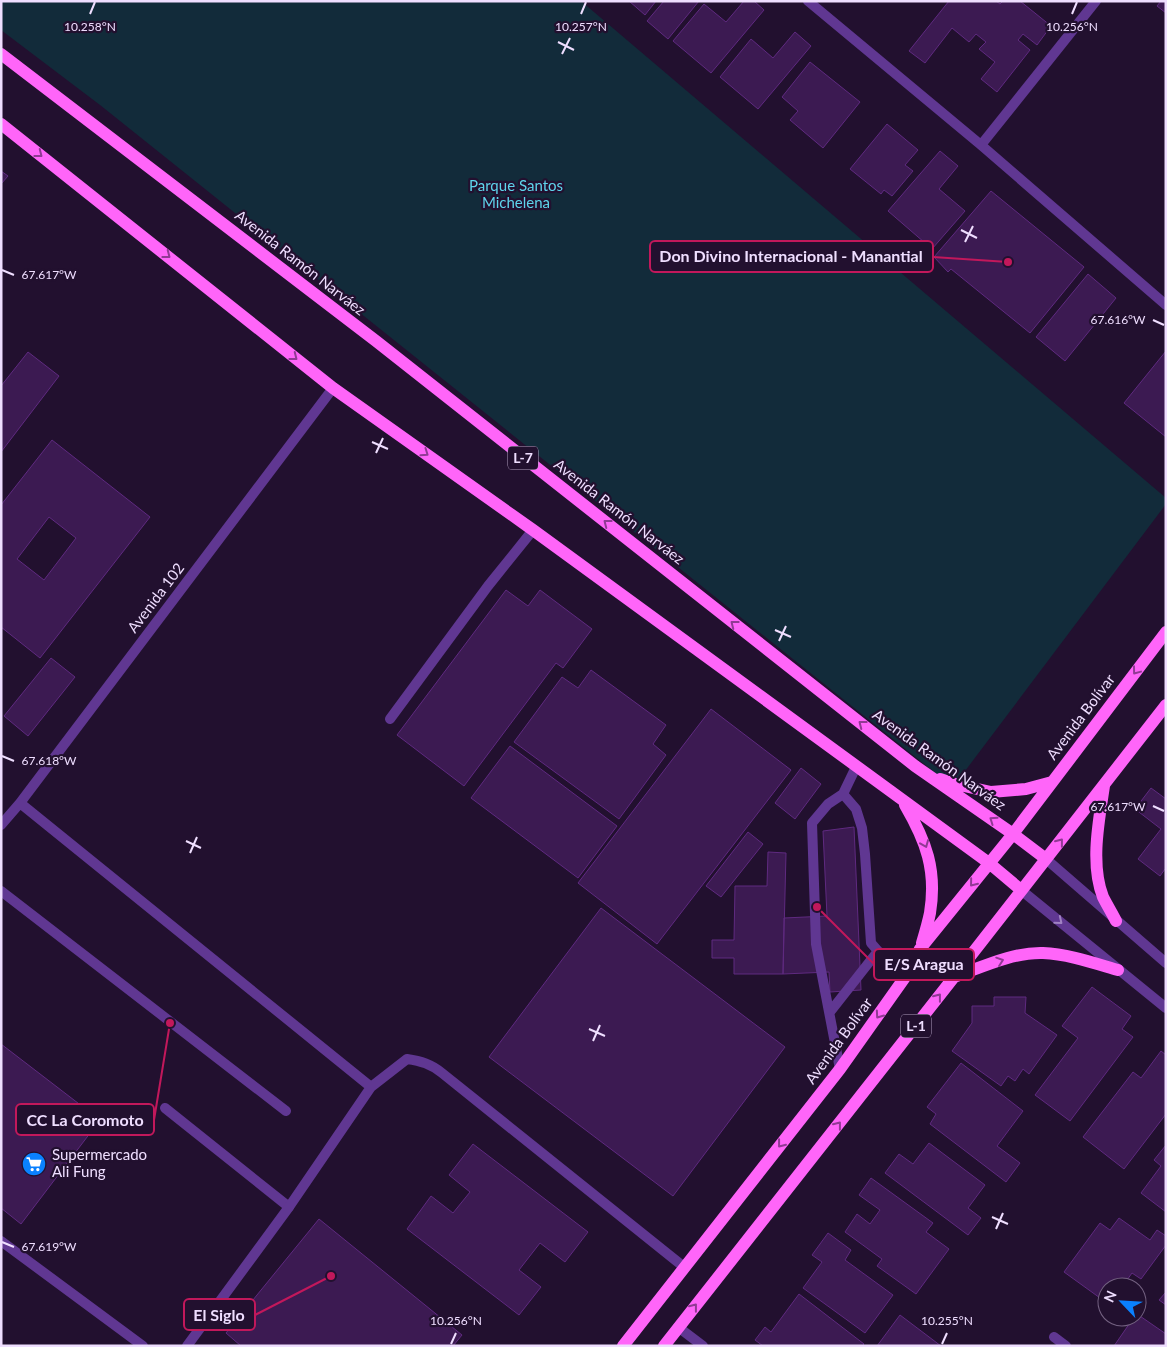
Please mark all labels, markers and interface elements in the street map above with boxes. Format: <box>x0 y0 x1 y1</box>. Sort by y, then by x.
text: 10.258°N <box>64 19 116 34</box>
text: 10.257°N <box>555 19 607 34</box>
text: 10.256°N <box>1046 19 1098 34</box>
one-way arrow <box>34 149 43 158</box>
park label: Parque Santos Michelena <box>469 176 563 211</box>
street label: Avenida Ramón Narváez <box>232 206 369 319</box>
callout: Don Divino Internacional - Manantial <box>650 241 933 272</box>
text: Don Divino Internacional - Manantial <box>659 246 923 265</box>
one-way arrow <box>161 250 170 259</box>
text: 67.617°W <box>21 267 77 282</box>
text: 67.616°W <box>1090 312 1146 327</box>
one-way arrow <box>288 351 297 359</box>
road number: L-7 <box>508 446 538 469</box>
one-way arrow <box>419 447 429 456</box>
street label: Avenida Ramón Narváez <box>551 455 688 568</box>
one-way arrow <box>604 521 613 529</box>
street label: Avenida 102 <box>123 559 187 636</box>
one-way arrow <box>731 620 740 629</box>
one-way arrow <box>1134 665 1142 674</box>
street label: Avenida Bolívar <box>1042 670 1119 763</box>
street label: Avenida Ramón Narváez <box>869 705 1010 814</box>
one-way arrow <box>858 721 868 730</box>
text: 67.618°W <box>21 753 77 768</box>
text: 67.617°W <box>1090 799 1146 814</box>
one-way arrow <box>989 817 999 826</box>
one-way arrow <box>1054 838 1063 848</box>
one-way arrow <box>919 839 929 848</box>
one-way arrow <box>970 877 979 887</box>
one-way arrow <box>1053 915 1062 924</box>
callout: E/S Aragua <box>874 949 974 980</box>
text: E/S Aragua <box>884 954 964 973</box>
one-way arrow <box>996 956 1004 966</box>
street label: Avenida Bolívar <box>801 993 876 1087</box>
one-way arrow <box>933 994 941 1003</box>
one-way arrow <box>876 1009 885 1018</box>
road number: L-1 <box>901 1014 931 1038</box>
callout: CC La Coromoto <box>16 1104 154 1135</box>
text: CC La Coromoto <box>26 1110 144 1129</box>
one-way arrow <box>832 1122 840 1131</box>
one-way arrow <box>778 1138 786 1147</box>
place label: Supermercado Ali Fung <box>52 1145 147 1180</box>
supermarket icon: Supermercado Ali Fung <box>21 1151 47 1177</box>
text: 67.619°W <box>21 1239 77 1254</box>
north arrow <box>1097 1277 1147 1327</box>
text: N <box>1100 1288 1120 1305</box>
callout: El Siglo <box>184 1299 255 1330</box>
one-way arrow <box>688 1304 697 1313</box>
text: El Siglo <box>193 1305 245 1324</box>
text: 10.256°N <box>430 1313 482 1328</box>
text: 10.255°N <box>921 1313 973 1328</box>

